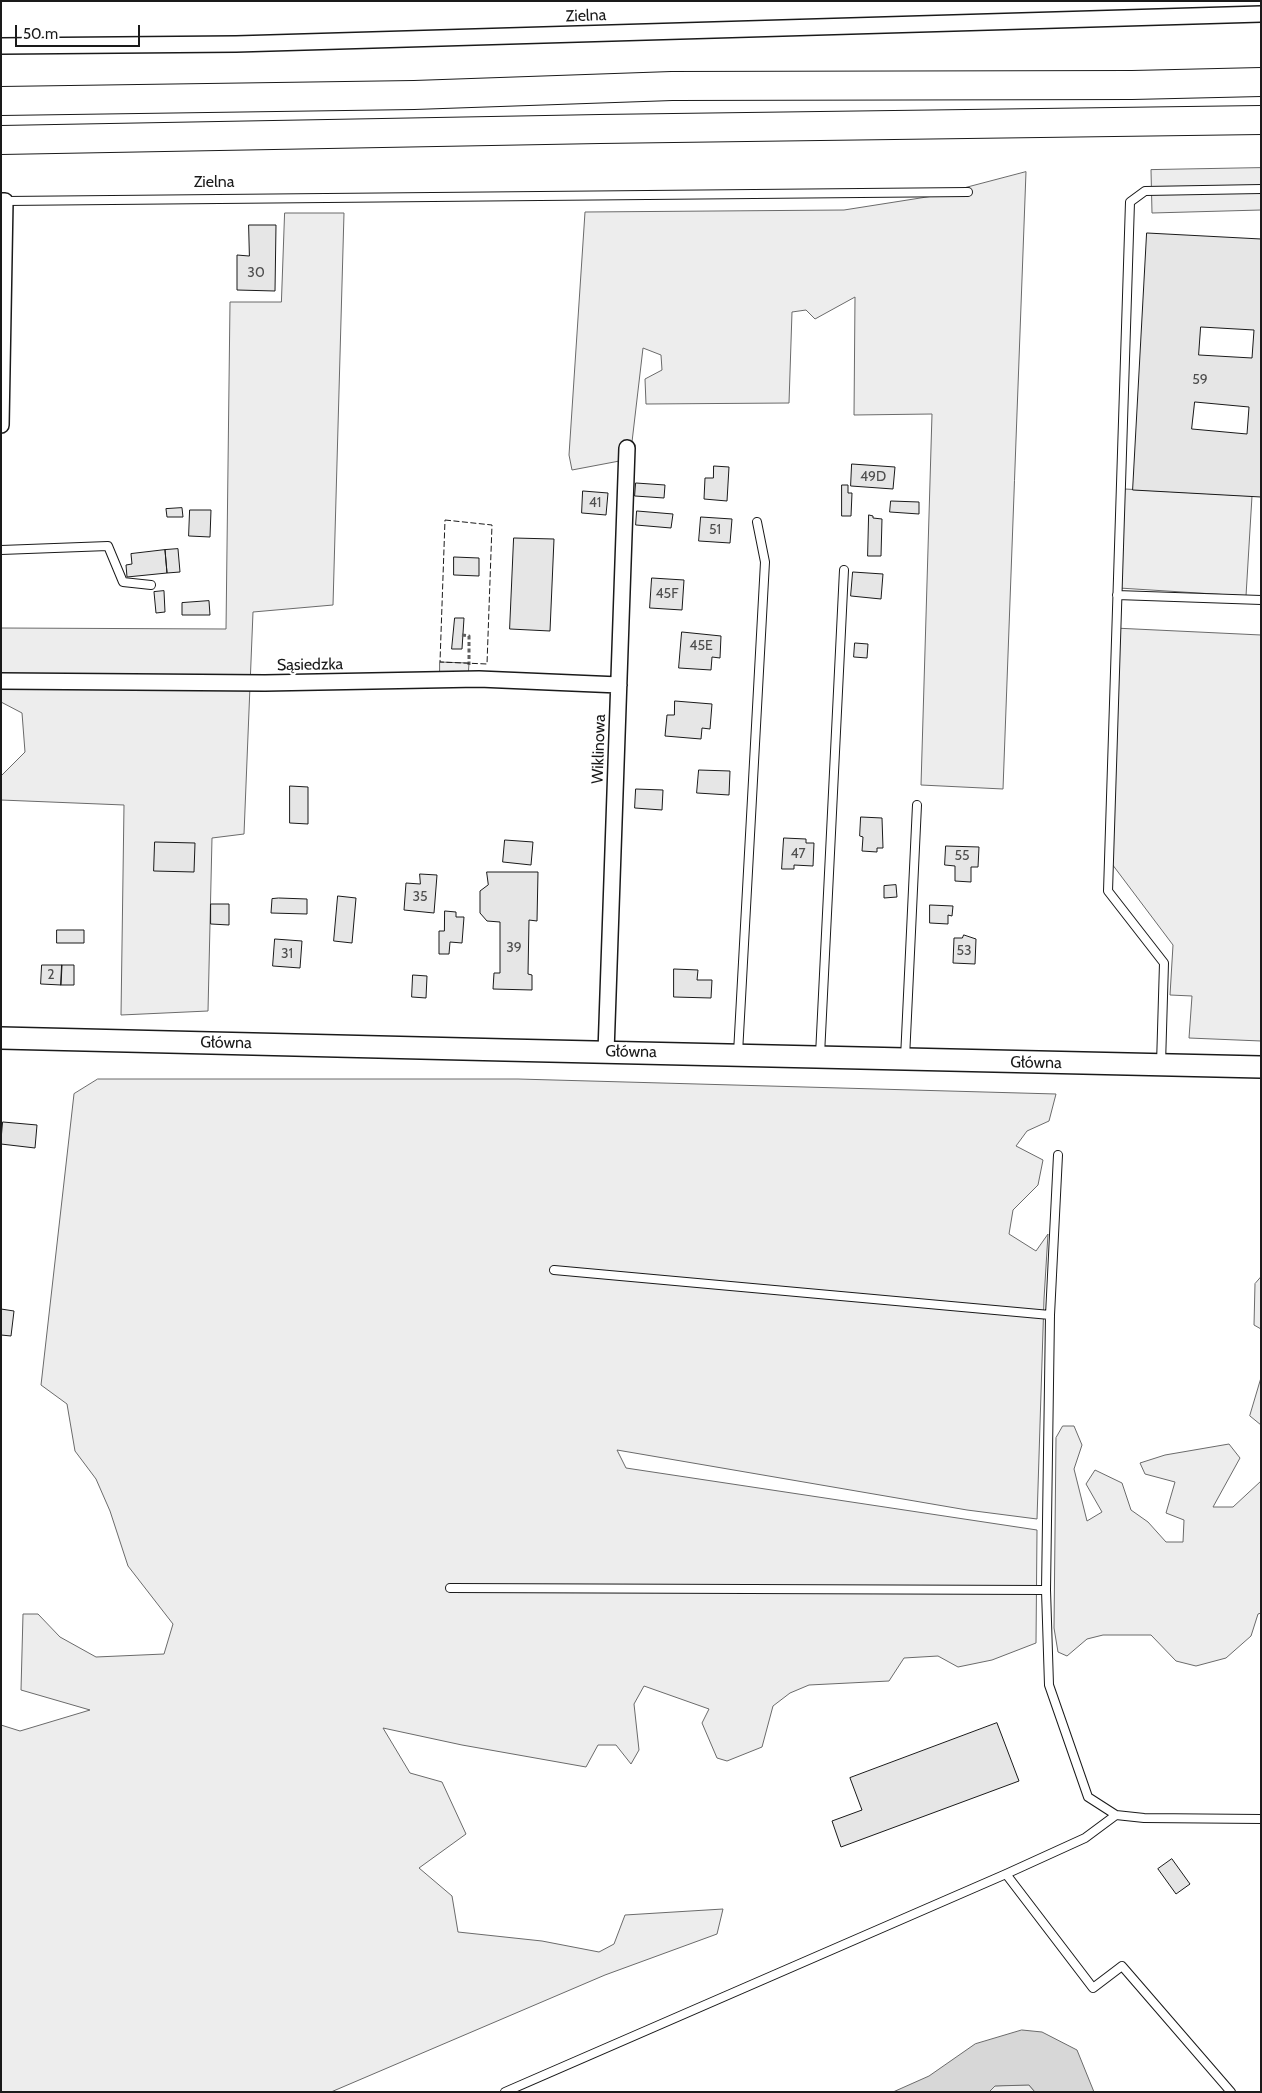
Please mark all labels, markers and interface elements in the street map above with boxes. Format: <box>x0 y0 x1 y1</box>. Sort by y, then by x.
street label: Zielna <box>565 6 607 26</box>
scale bar <box>18 15 142 47</box>
text: 50 m <box>23 25 58 43</box>
street label: Zielna <box>194 172 234 192</box>
house number: 30 <box>247 265 265 281</box>
house number: 59 <box>1192 372 1208 388</box>
house number: 49D <box>860 469 886 485</box>
house number: 41 <box>589 495 601 511</box>
house number: 51 <box>709 522 721 538</box>
house number: 45F <box>656 586 678 602</box>
house number: 45E <box>689 638 713 654</box>
street label: Sąsiedzka <box>277 655 343 675</box>
street label: Wiklinowa <box>588 714 610 784</box>
house number: 47 <box>790 846 806 862</box>
house number: 55 <box>954 848 970 864</box>
house number: 35 <box>412 889 428 905</box>
house number: 39 <box>506 940 522 956</box>
house number: 53 <box>956 943 972 959</box>
house number: 31 <box>281 946 293 962</box>
house number: 2 <box>47 967 55 983</box>
street label: Główna <box>200 1033 252 1053</box>
street label: Główna <box>605 1042 657 1062</box>
street label: Główna <box>1010 1053 1062 1073</box>

